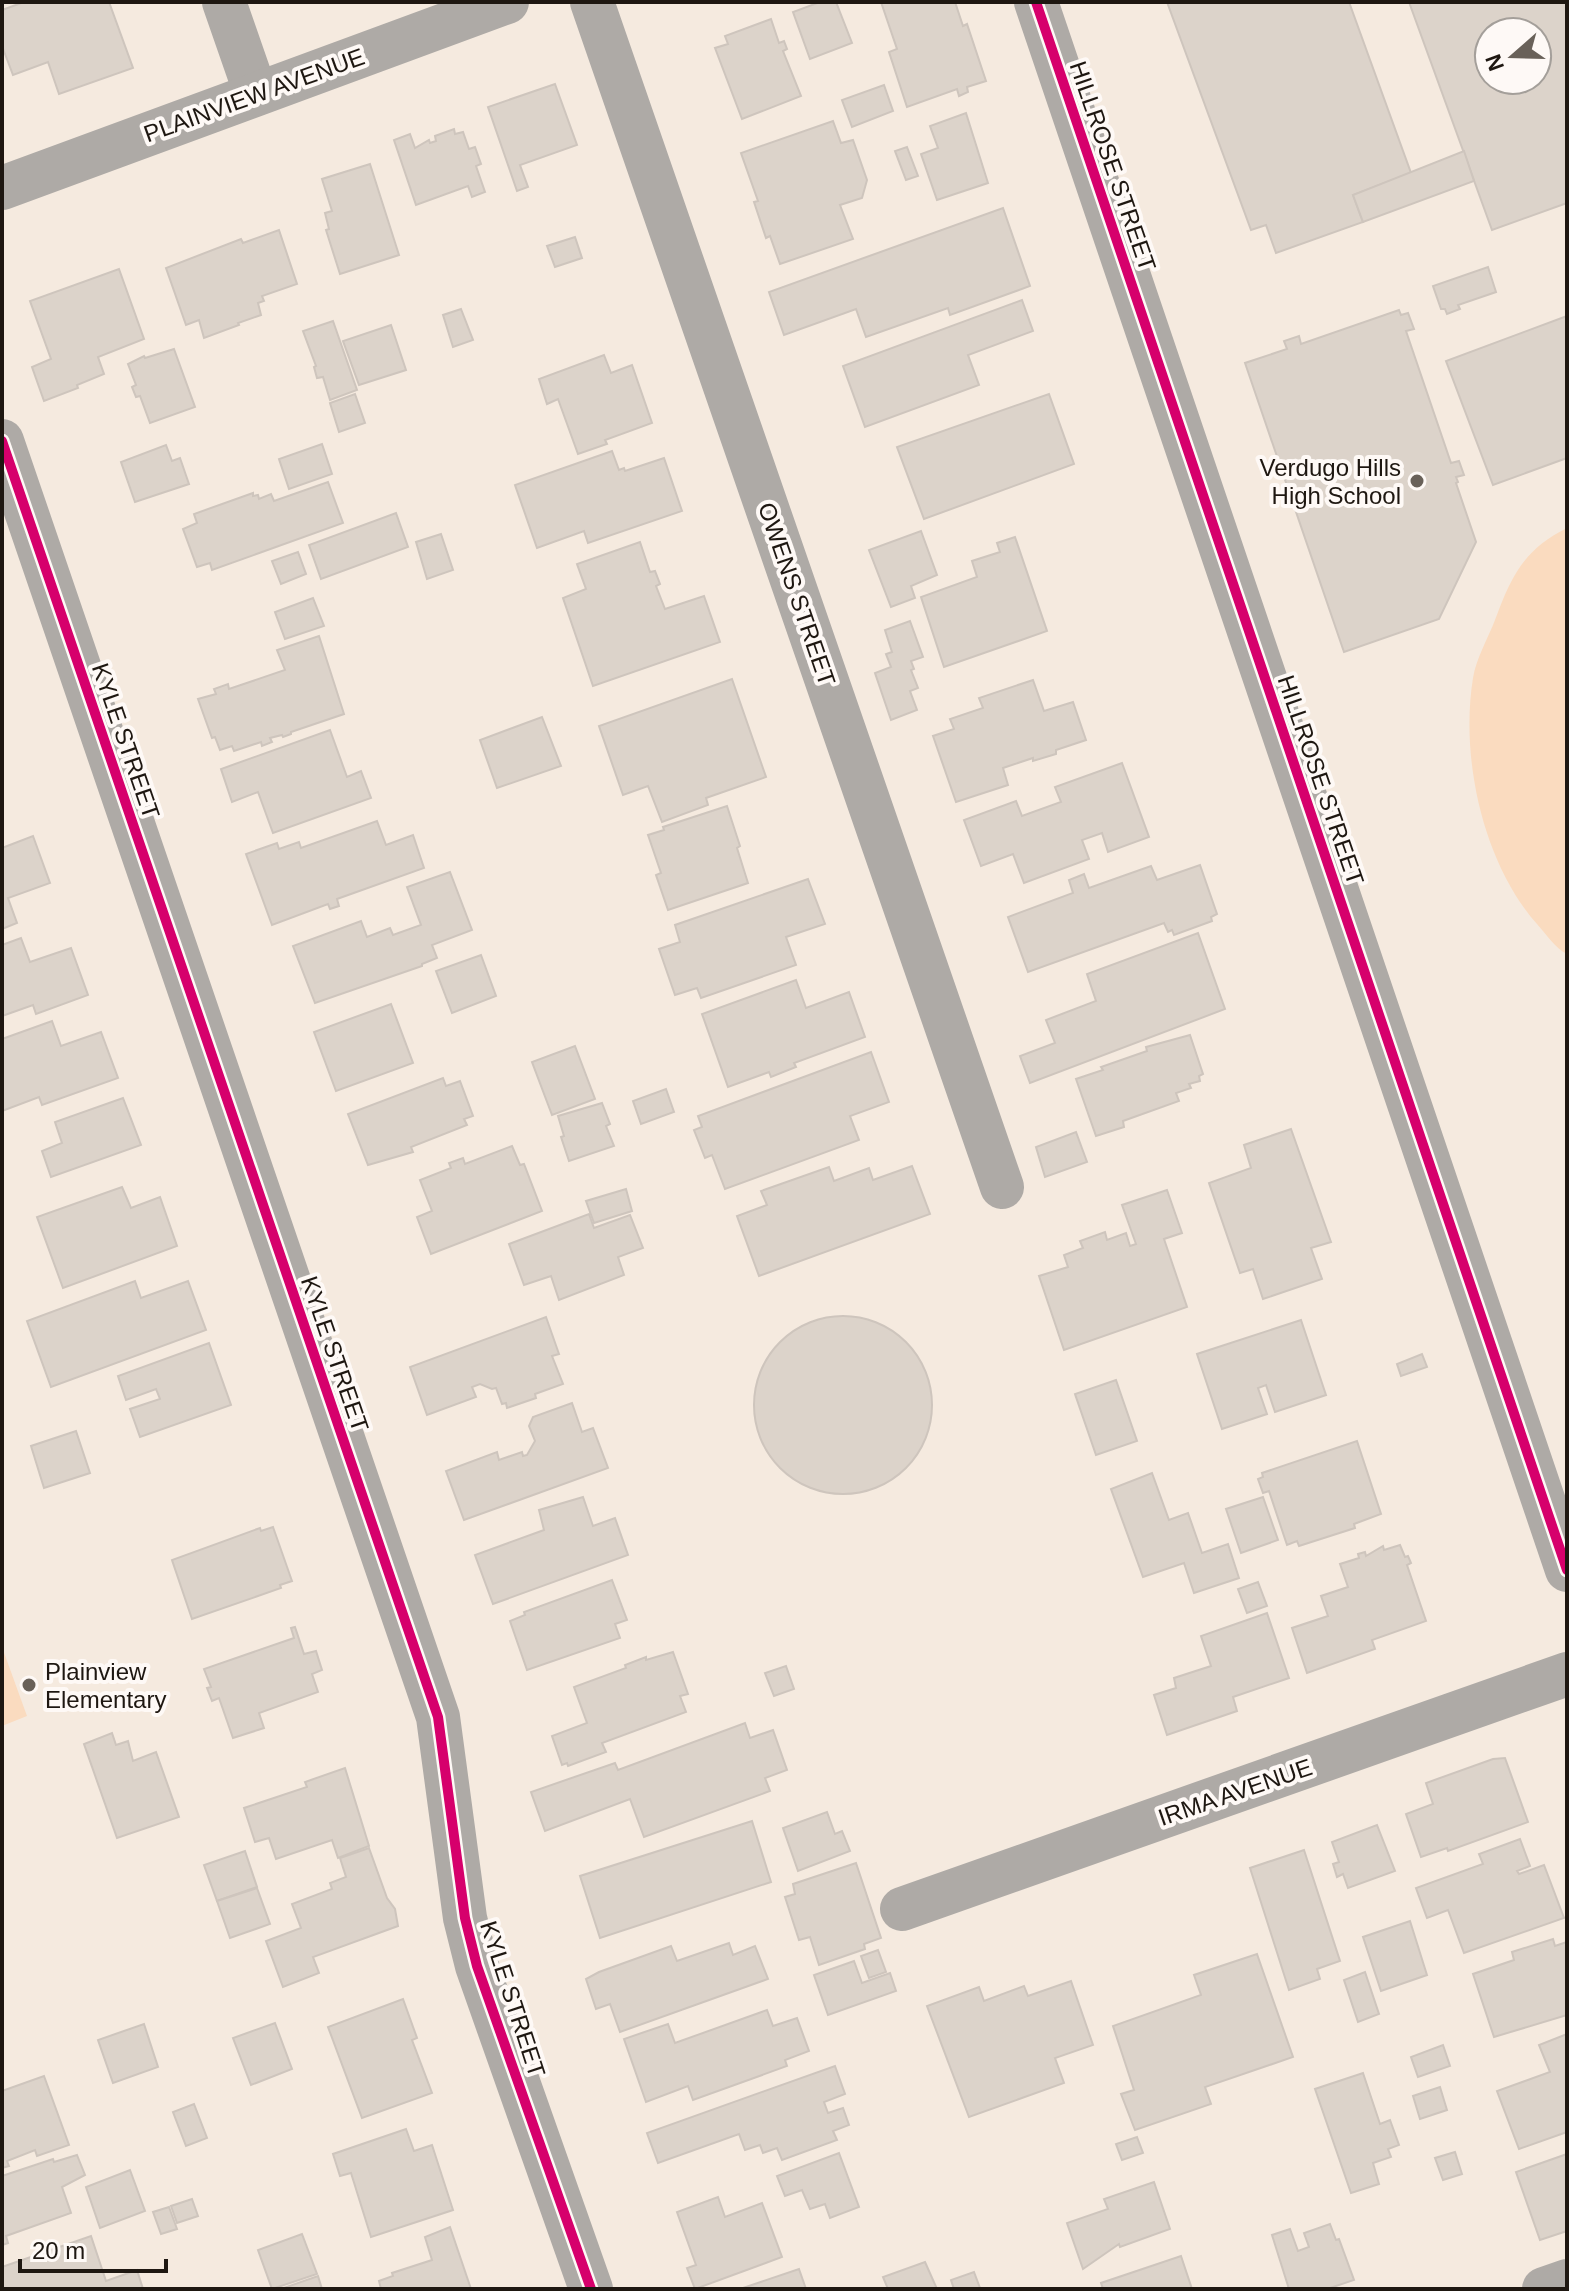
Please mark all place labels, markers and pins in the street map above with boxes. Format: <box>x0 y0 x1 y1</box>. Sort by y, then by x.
place label: Verdugo Hills High School <box>1260 454 1401 509</box>
marker: Verdugo Hills High School <box>1408 472 1426 490</box>
place label: Plainview Elementary <box>45 1658 166 1713</box>
marker: Plainview Elementary <box>20 1676 38 1694</box>

